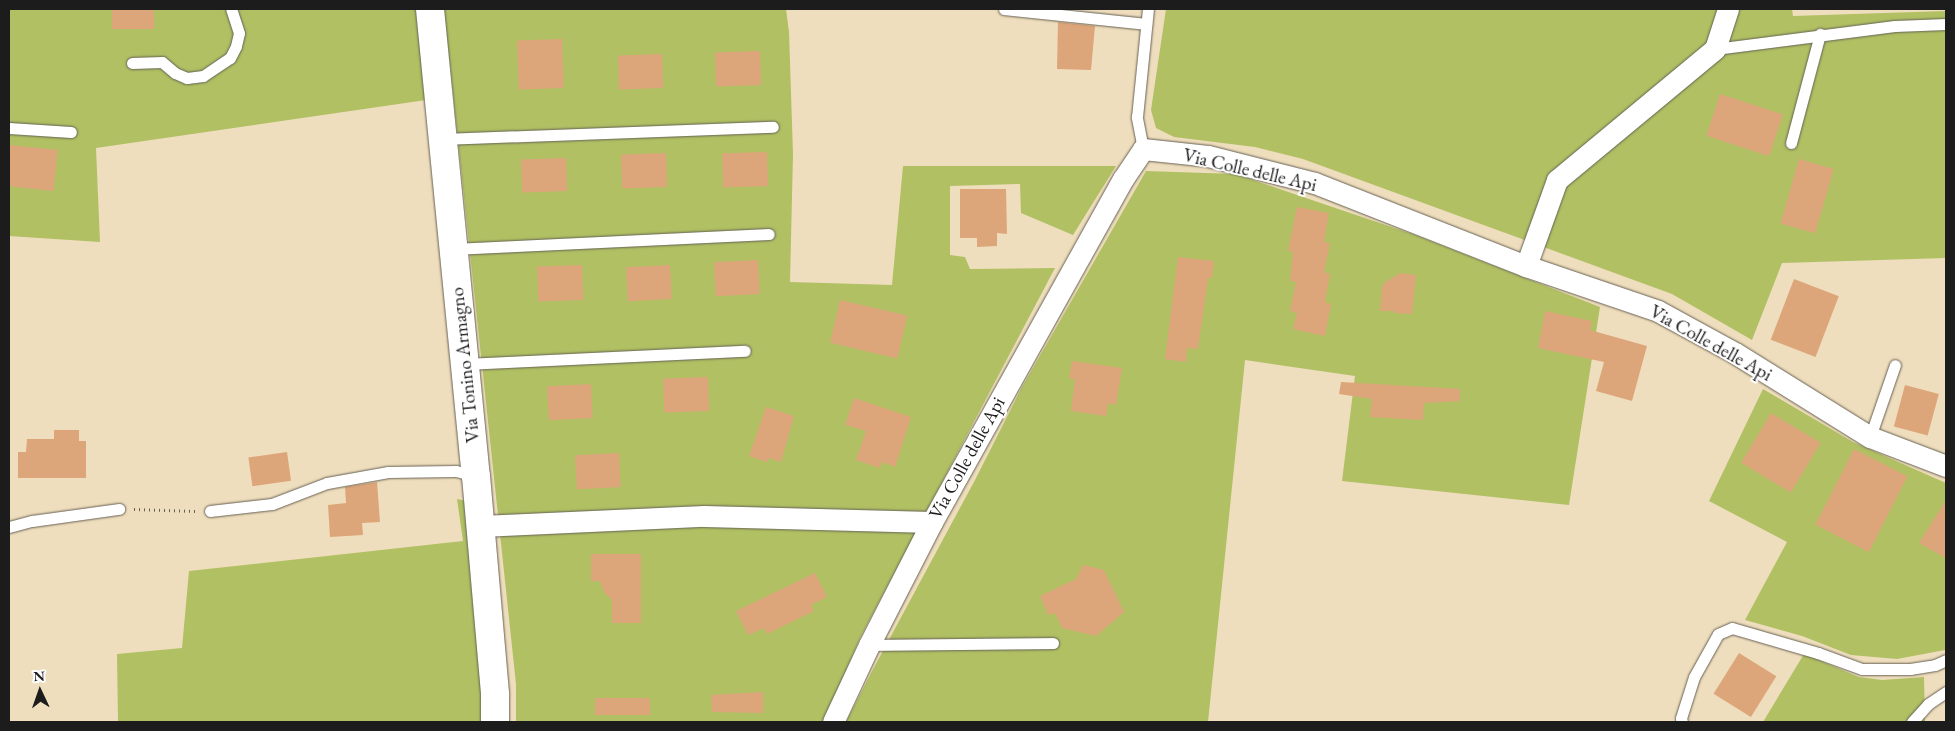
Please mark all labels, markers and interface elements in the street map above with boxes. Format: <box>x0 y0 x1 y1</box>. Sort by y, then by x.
street label: Via Colle delle Api <box>1181 144 1319 196</box>
street label: Via Tonino Armagno <box>446 286 484 444</box>
street label: Via Colle delle Api <box>1646 300 1776 386</box>
street label: Via Colle delle Api <box>924 393 1010 523</box>
north arrow <box>15 666 65 716</box>
text: N <box>33 667 45 685</box>

